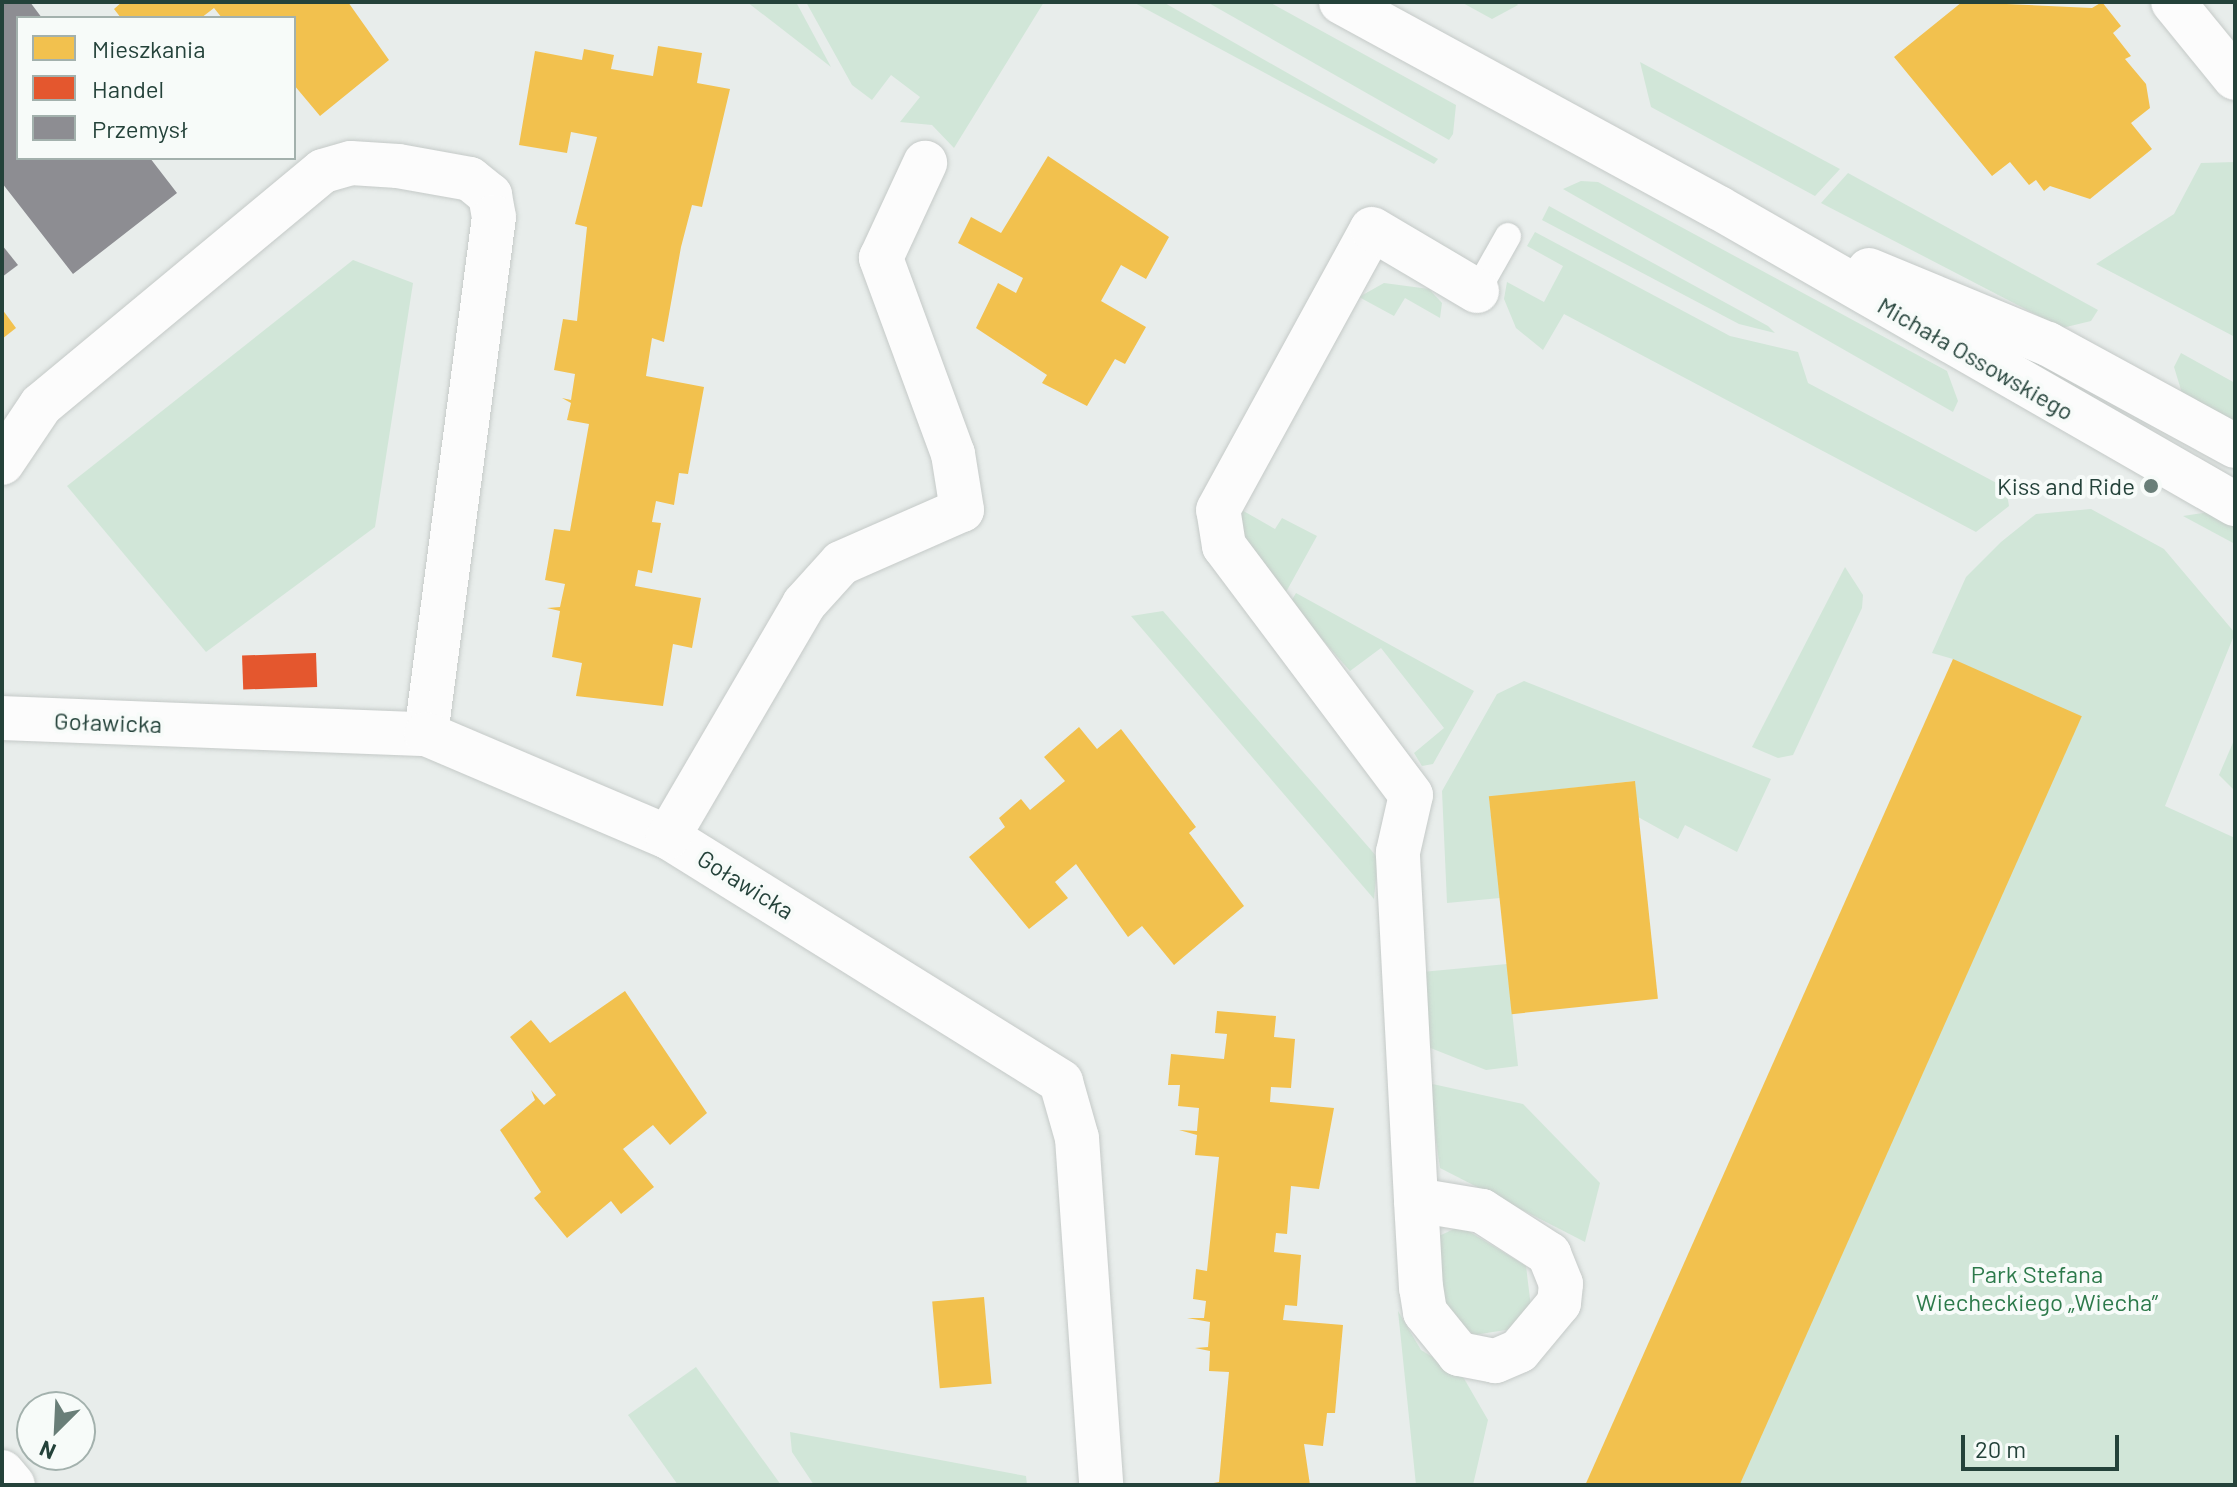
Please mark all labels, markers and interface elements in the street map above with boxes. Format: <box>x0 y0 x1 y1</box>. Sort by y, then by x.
legend <box>16 16 296 160</box>
text: Mieszkania <box>92 34 205 63</box>
text: Handel <box>92 74 164 103</box>
text: Przemysł <box>92 114 188 143</box>
street label: Michała Ossowskiego <box>1873 290 2079 426</box>
place label: Kiss and Ride <box>1997 472 2135 500</box>
marker: Kiss and Ride <box>2142 477 2160 495</box>
street label: Goławicka <box>53 706 163 738</box>
street label: Goławicka <box>693 843 799 925</box>
park label: Park Stefana Wiecheckiego „Wiecha” <box>1916 1260 2158 1316</box>
north arrow <box>16 1391 96 1471</box>
scale bar <box>1965 1419 2123 1469</box>
text: 20 m <box>1975 1434 2026 1463</box>
text: N <box>35 1436 59 1466</box>

